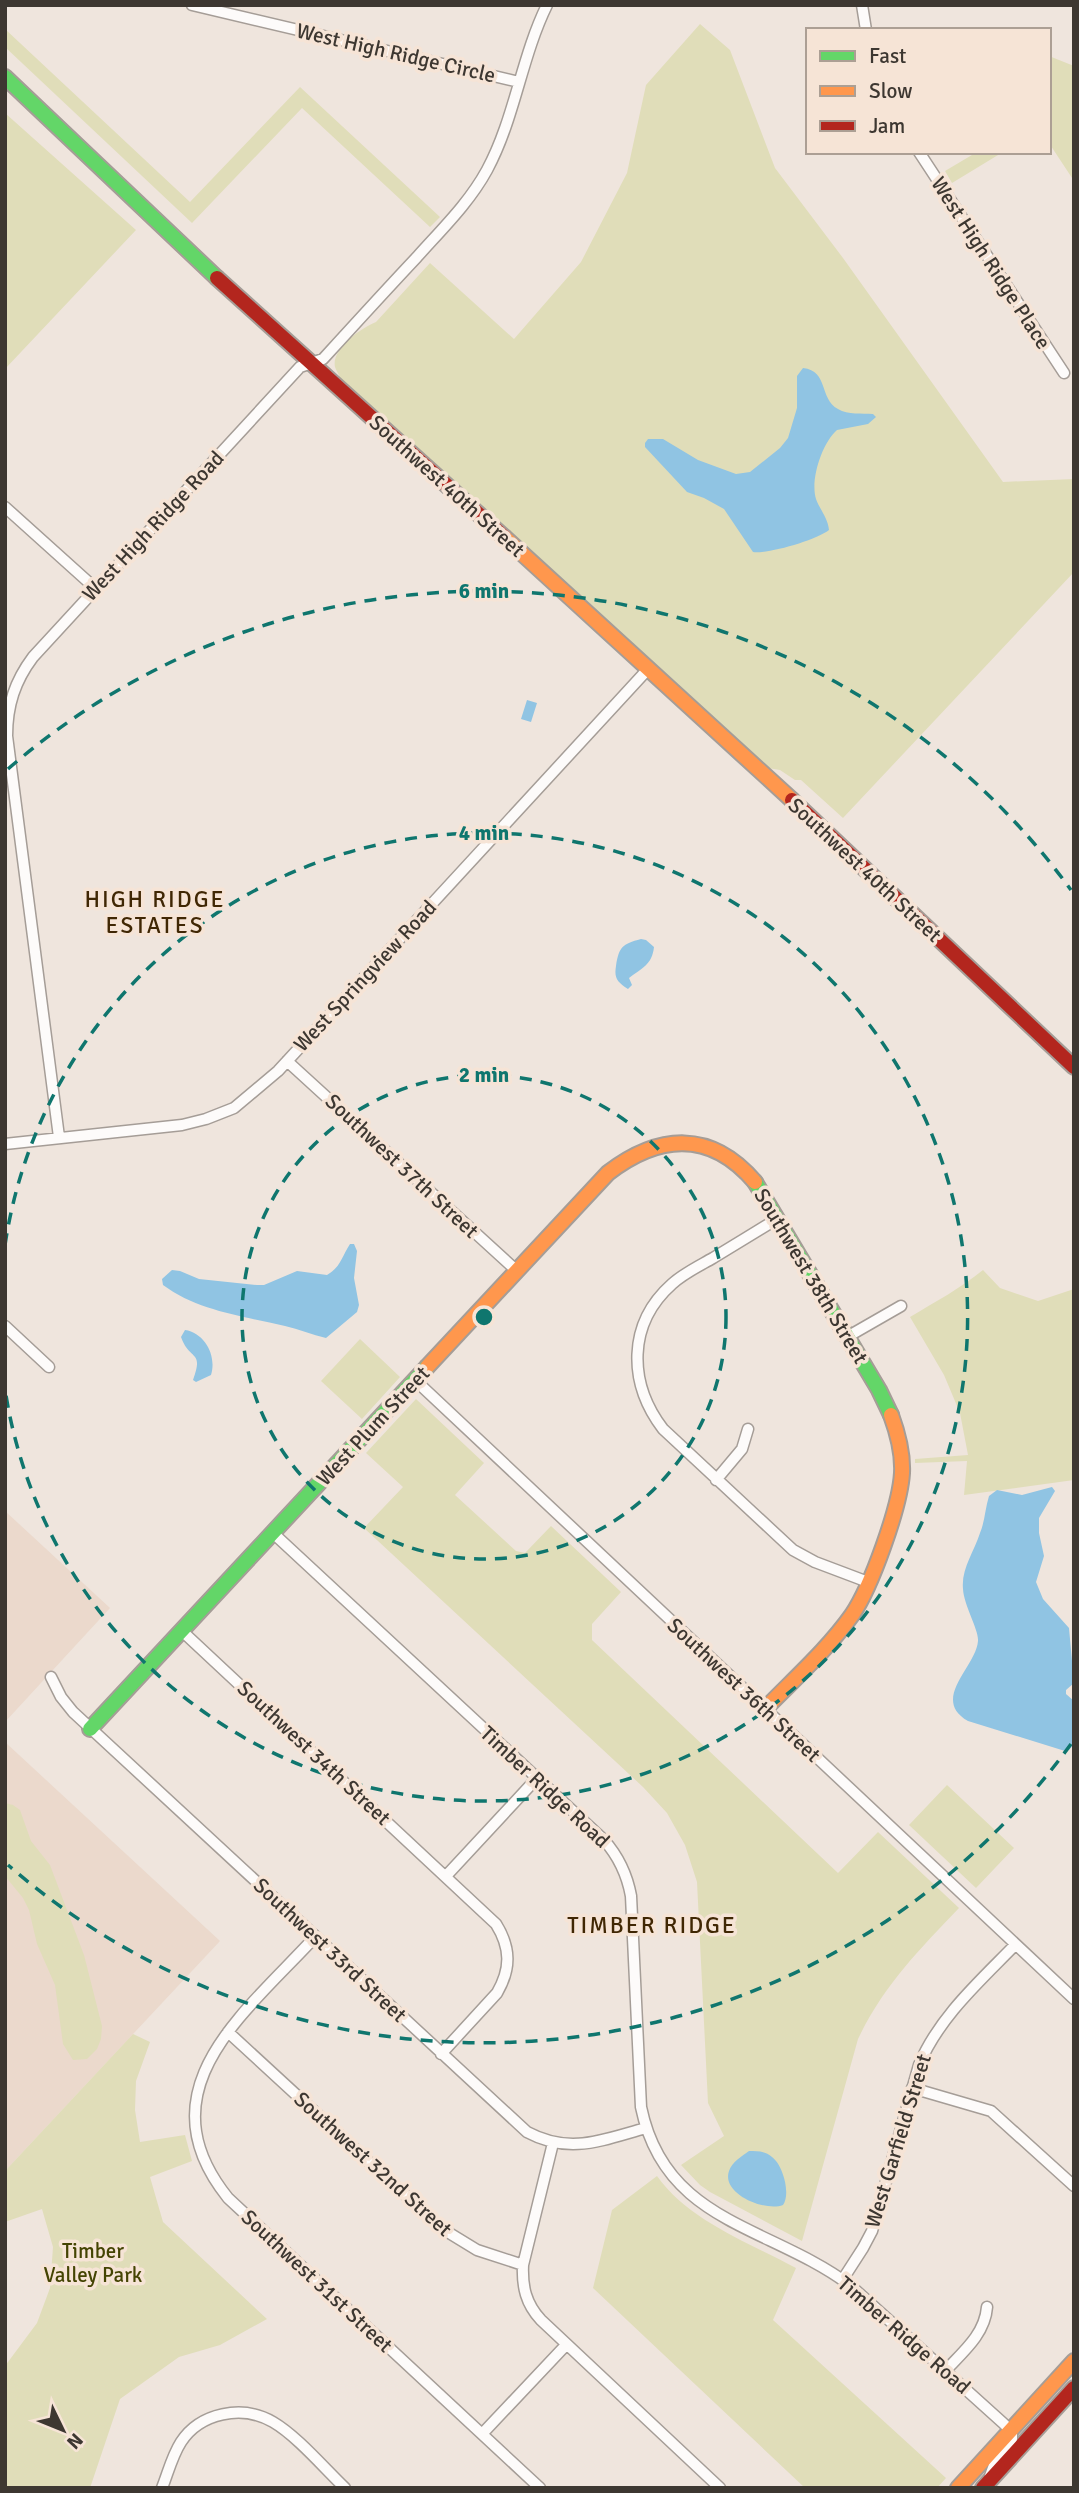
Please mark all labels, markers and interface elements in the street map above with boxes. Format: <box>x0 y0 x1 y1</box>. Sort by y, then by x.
street label: West High Ridge Circle <box>294 17 498 89</box>
legend <box>806 28 1051 154</box>
text: Fast <box>869 43 906 69</box>
text: Slow <box>869 78 913 104</box>
text: Jam <box>869 113 905 139</box>
street label: West High Ridge Place <box>926 172 1056 354</box>
street label: Southwest 40th Street <box>364 409 530 563</box>
street label: West High Ridge Road <box>77 445 229 607</box>
text: 6 min <box>459 578 509 604</box>
street label: Southwest 40th Street <box>783 792 947 948</box>
text: 4 min <box>459 820 509 846</box>
district label: HIGH RIDGE ESTATES <box>85 885 225 940</box>
street label: West Springview Road <box>288 895 442 1057</box>
text: 2 min <box>459 1062 509 1088</box>
street label: Southwest 37th Street <box>320 1088 484 1244</box>
street label: Southwest 38th Street <box>748 1184 874 1368</box>
centre of rings <box>472 1305 496 1329</box>
street label: West Plum Street <box>311 1361 435 1491</box>
street label: Southwest 36th Street <box>662 1612 826 1768</box>
street label: Southwest 34th Street <box>232 1675 396 1831</box>
street label: Timber Ridge Road <box>475 1720 615 1854</box>
street label: Southwest 33rd Street <box>248 1872 412 2028</box>
district label: TIMBER RIDGE <box>567 1911 737 1940</box>
street label: West Garfield Street <box>859 2051 937 2231</box>
street label: Southwest 32nd Street <box>289 2086 457 2242</box>
street label: Southwest 31st Street <box>236 2204 398 2358</box>
park label: Timber Valley Park <box>44 2238 143 2288</box>
street label: Timber Ridge Road <box>832 2270 976 2400</box>
north arrow <box>28 2395 98 2465</box>
text: N <box>61 2428 88 2454</box>

